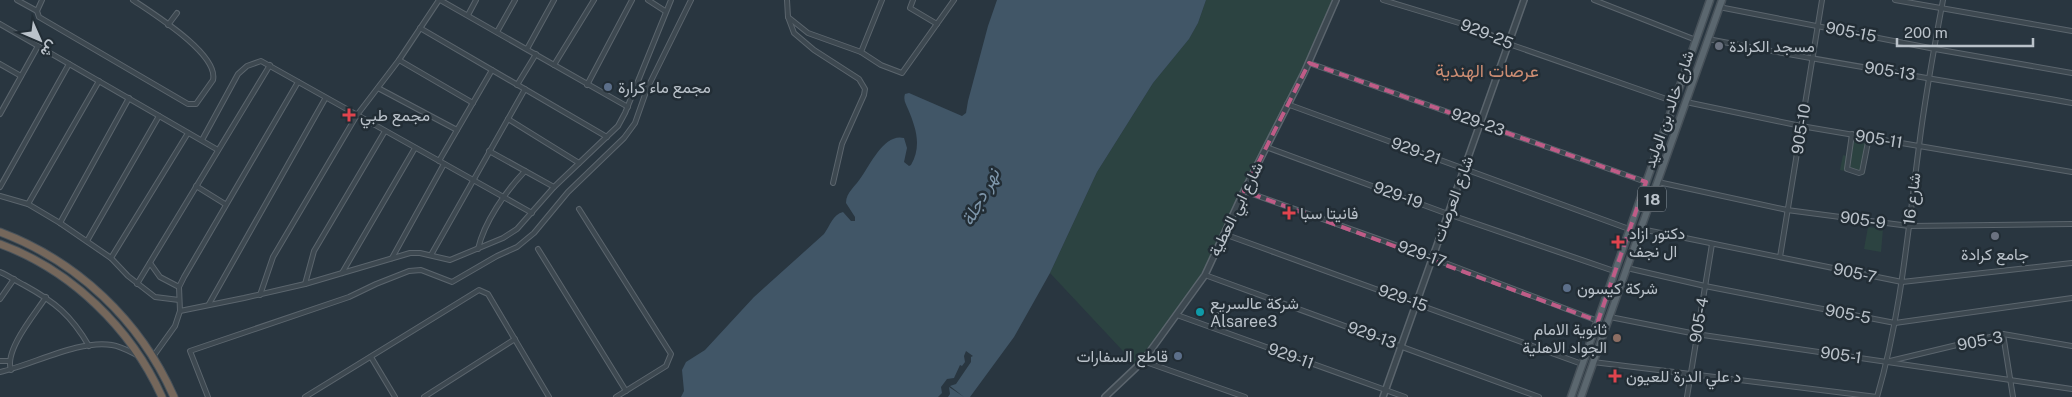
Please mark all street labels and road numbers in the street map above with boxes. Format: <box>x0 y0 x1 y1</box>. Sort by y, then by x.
street label: 929-25 <box>1458 15 1516 53</box>
street label: 905-15 <box>1824 18 1878 46</box>
street label: شارع خالد بن الوليد <box>1640 48 1700 171</box>
street label: 905-13 <box>1863 58 1917 84</box>
street label: 905-10 <box>1788 102 1814 156</box>
street label: 929-23 <box>1449 104 1507 140</box>
street label: 905-11 <box>1854 126 1904 152</box>
street label: 929-21 <box>1389 133 1443 169</box>
street label: شارع العرصات <box>1429 153 1479 245</box>
street label: شارع ابي العطية <box>1205 159 1271 261</box>
street label: شارع 16 <box>1899 172 1927 226</box>
street label: 929-19 <box>1371 177 1425 213</box>
road number: 18 <box>1638 186 1666 212</box>
street label: 905-9 <box>1839 207 1887 233</box>
street label: 929-17 <box>1395 236 1449 272</box>
street label: 905-7 <box>1832 259 1878 287</box>
street label: 929-15 <box>1376 280 1430 316</box>
street label: 905-4 <box>1686 296 1712 344</box>
street label: 905-5 <box>1824 300 1872 328</box>
street label: 929-13 <box>1345 317 1399 353</box>
street label: 905-3 <box>1956 327 2004 355</box>
street label: 929-11 <box>1265 339 1317 373</box>
street label: 905-1 <box>1819 343 1863 367</box>

